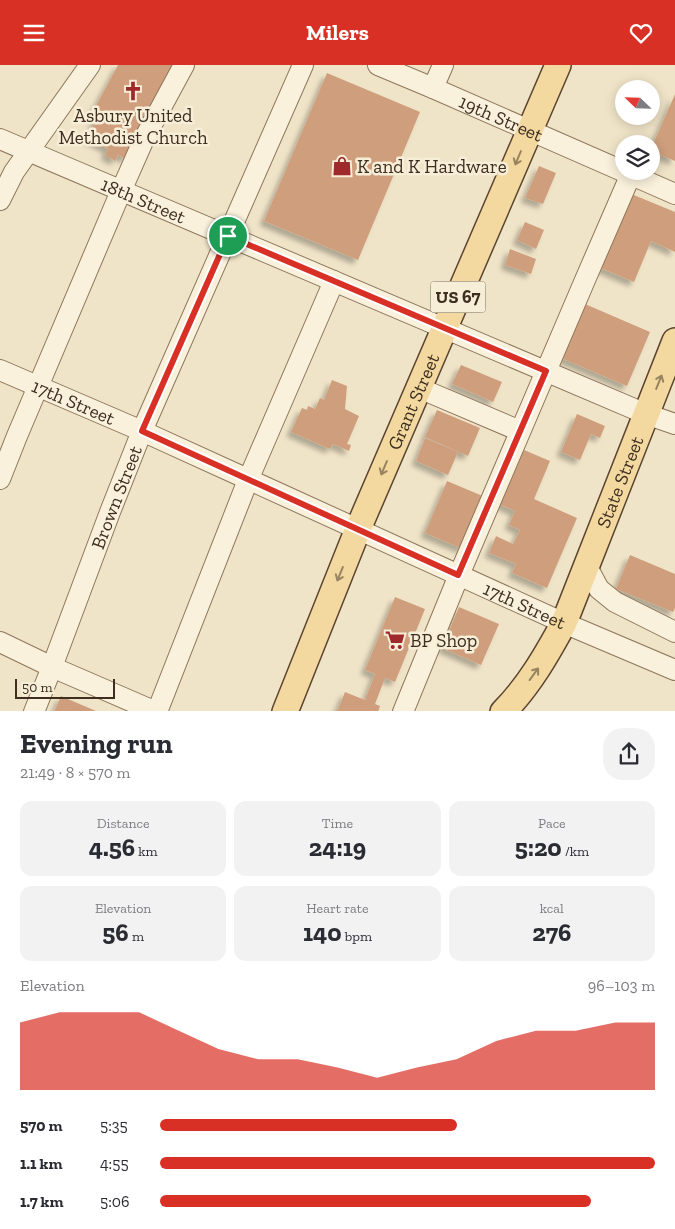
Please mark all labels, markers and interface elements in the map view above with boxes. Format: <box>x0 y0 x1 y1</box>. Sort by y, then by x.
icon: menu <box>20 19 48 47</box>
text: Milers <box>306 19 369 46</box>
icon: heart <box>627 19 655 47</box>
church icon: Asbury United Methodist Church <box>122 80 144 102</box>
north arrow <box>615 80 660 125</box>
map controls <box>615 80 660 180</box>
street label: 19th Street <box>456 89 547 146</box>
place label: Asbury United Methodist Church <box>58 104 208 149</box>
button: layers <box>615 135 660 180</box>
one-way arrow <box>513 150 523 165</box>
shop icon: K and K Hardware <box>331 155 353 177</box>
place label: K and K Hardware <box>357 155 507 178</box>
street label: 18th Street <box>98 172 189 228</box>
pin <box>207 215 249 257</box>
icon: arrive <box>214 222 242 250</box>
road number: US 67 <box>430 281 486 313</box>
street label: Grant Street <box>382 350 444 453</box>
street label: 17th Street <box>29 374 118 429</box>
one-way arrow <box>654 375 664 390</box>
street label: State Street <box>591 433 648 531</box>
street label: Brown Street <box>86 442 147 552</box>
one-way arrow <box>379 460 389 475</box>
one-way arrow <box>334 566 344 581</box>
street label: 17th Street <box>480 576 569 634</box>
supermarket icon: BP Shop <box>384 629 406 651</box>
place label: BP Shop <box>410 629 477 652</box>
one-way arrow <box>529 667 539 681</box>
scale bar <box>15 677 115 700</box>
text: 50 m <box>22 679 53 696</box>
text: Evening run <box>20 727 173 760</box>
button: share <box>603 728 655 780</box>
text: 21:49 · 8 × 570 m <box>20 763 130 782</box>
text: Distance <box>97 815 150 832</box>
text: Time <box>322 815 353 832</box>
text: Pace <box>538 815 566 832</box>
text: 4.56 <box>89 832 135 862</box>
text: 24:19 <box>309 832 366 862</box>
text: 5:20 <box>515 832 562 862</box>
text: km <box>135 843 158 860</box>
text: /km <box>562 843 589 860</box>
text: Elevation <box>95 900 151 917</box>
text: Heart rate <box>306 900 369 917</box>
text: kcal <box>540 900 564 917</box>
text: 56 <box>102 917 129 947</box>
text: 140 <box>303 917 342 947</box>
text: 276 <box>532 917 571 947</box>
text: m <box>129 928 144 945</box>
text: bpm <box>342 928 372 945</box>
text: Elevation <box>20 976 85 995</box>
text: 96–103 m <box>588 976 655 995</box>
text: 570 m <box>20 1116 63 1135</box>
text: 5:35 <box>100 1116 128 1135</box>
text: 1.1 km <box>20 1154 62 1173</box>
text: 4:55 <box>100 1154 129 1173</box>
text: 1.7 km <box>20 1192 63 1211</box>
text: 5:06 <box>100 1192 130 1211</box>

